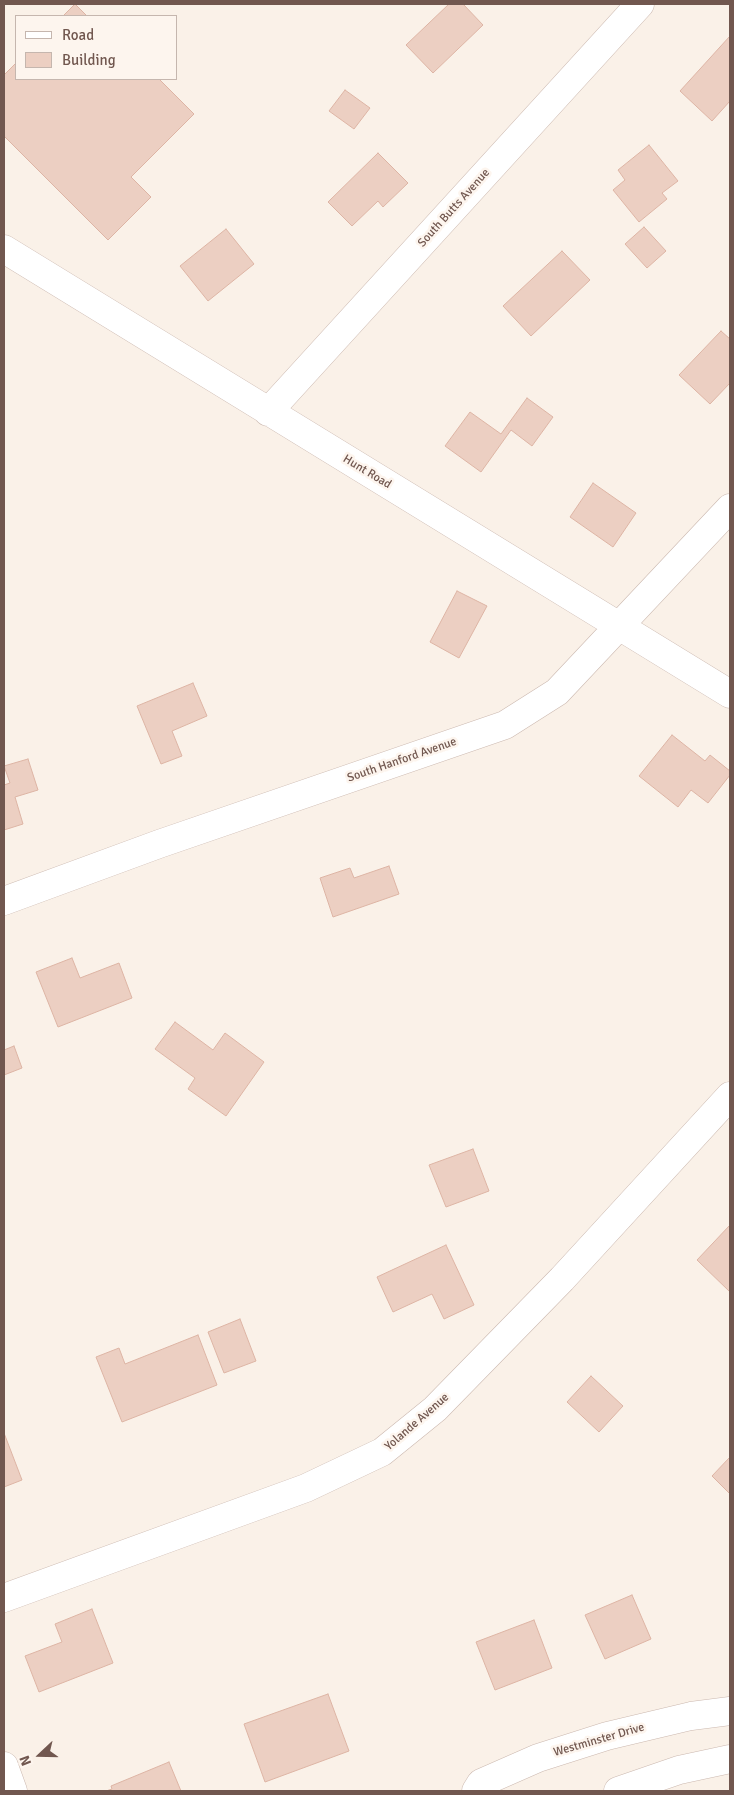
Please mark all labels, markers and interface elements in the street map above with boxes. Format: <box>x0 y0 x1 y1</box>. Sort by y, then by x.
legend <box>15 15 178 80</box>
text: Road <box>62 26 94 44</box>
text: Building <box>62 51 116 69</box>
street label: South Butts Avenue <box>415 166 493 250</box>
street label: Hunt Road <box>340 452 394 492</box>
street label: South Hanford Avenue <box>345 735 459 785</box>
street label: Yolande Avenue <box>382 1390 452 1454</box>
street label: Westminster Drive <box>552 1720 646 1760</box>
north arrow <box>15 1730 65 1780</box>
text: N <box>16 1753 35 1768</box>

